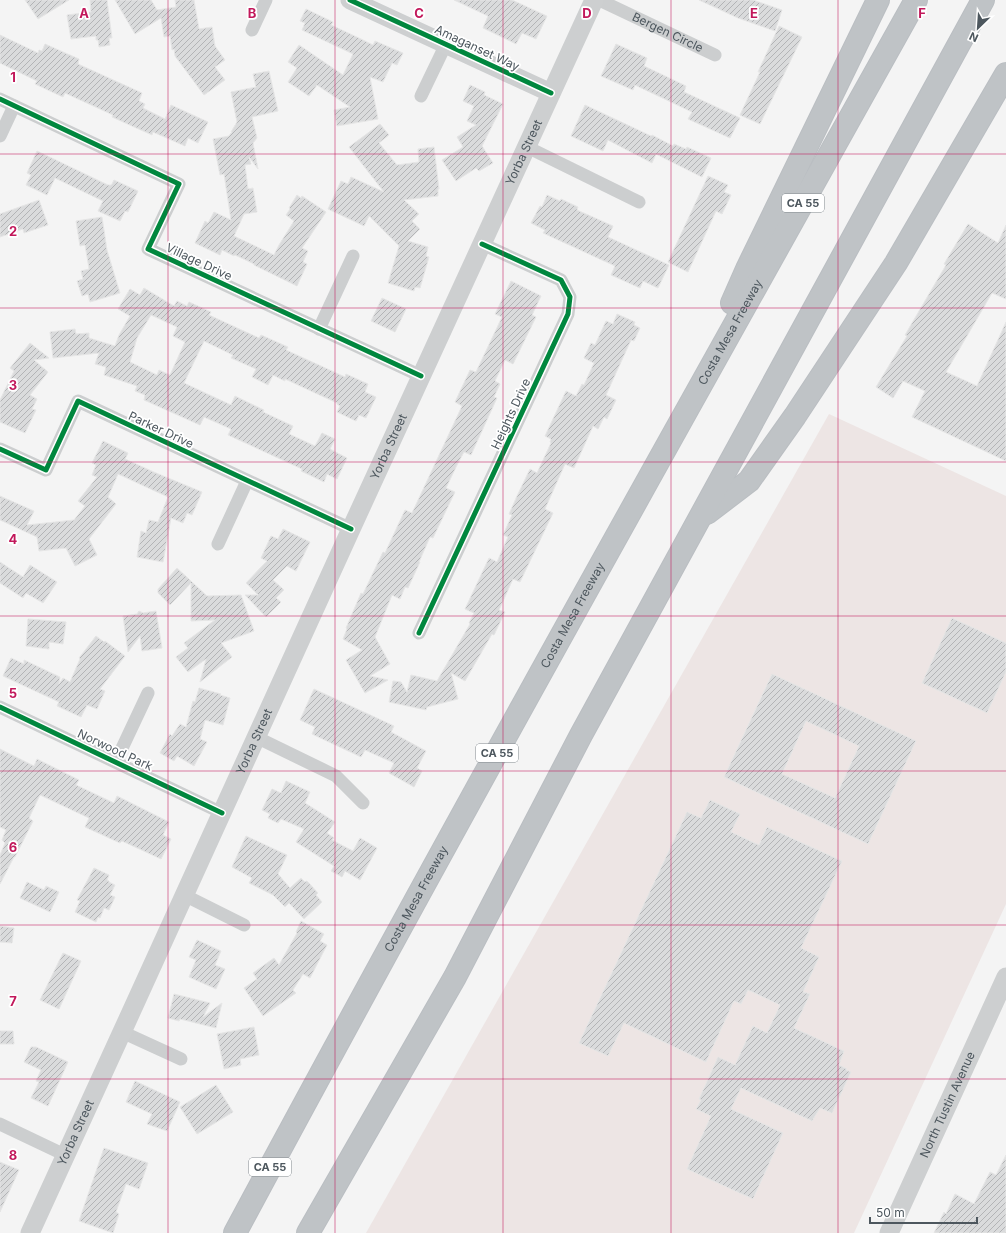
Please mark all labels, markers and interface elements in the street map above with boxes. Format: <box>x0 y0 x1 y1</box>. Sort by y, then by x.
text: A <box>79 5 89 21</box>
text: B <box>248 5 257 21</box>
text: C <box>414 5 424 21</box>
text: D <box>582 5 592 21</box>
text: E <box>750 5 758 21</box>
text: F <box>918 5 926 21</box>
north arrow <box>958 8 998 48</box>
street label: Bergen Circle <box>630 9 706 55</box>
street label: Amaganset Way <box>432 21 522 74</box>
text: N <box>967 29 981 45</box>
text: 1 <box>10 69 16 85</box>
street label: Yorba Street <box>502 117 545 188</box>
road number: CA 55 <box>782 194 824 212</box>
text: 2 <box>9 223 17 239</box>
street label: Village Drive <box>164 240 235 283</box>
street label: Costa Mesa Freeway <box>694 276 766 387</box>
street label: Heights Drive <box>488 376 534 452</box>
text: 3 <box>9 377 17 393</box>
street label: Parker Drive <box>126 408 196 451</box>
street label: Yorba Street <box>367 411 410 482</box>
text: 4 <box>9 531 18 547</box>
street label: Costa Mesa Freeway <box>537 559 608 671</box>
text: 5 <box>9 685 17 701</box>
street label: Yorba Street <box>232 706 275 777</box>
street label: Norwood Park <box>75 726 156 774</box>
road number: CA 55 <box>476 744 518 762</box>
text: 6 <box>9 839 17 855</box>
street label: Costa Mesa Freeway <box>381 843 451 954</box>
text: 7 <box>9 993 17 1009</box>
street label: North Tustin Avenue <box>916 1049 978 1160</box>
street label: Yorba Street <box>54 1097 97 1168</box>
text: 8 <box>9 1147 17 1163</box>
road number: CA 55 <box>249 1158 291 1176</box>
scale bar <box>870 1199 977 1225</box>
text: 50 m <box>876 1205 905 1220</box>

